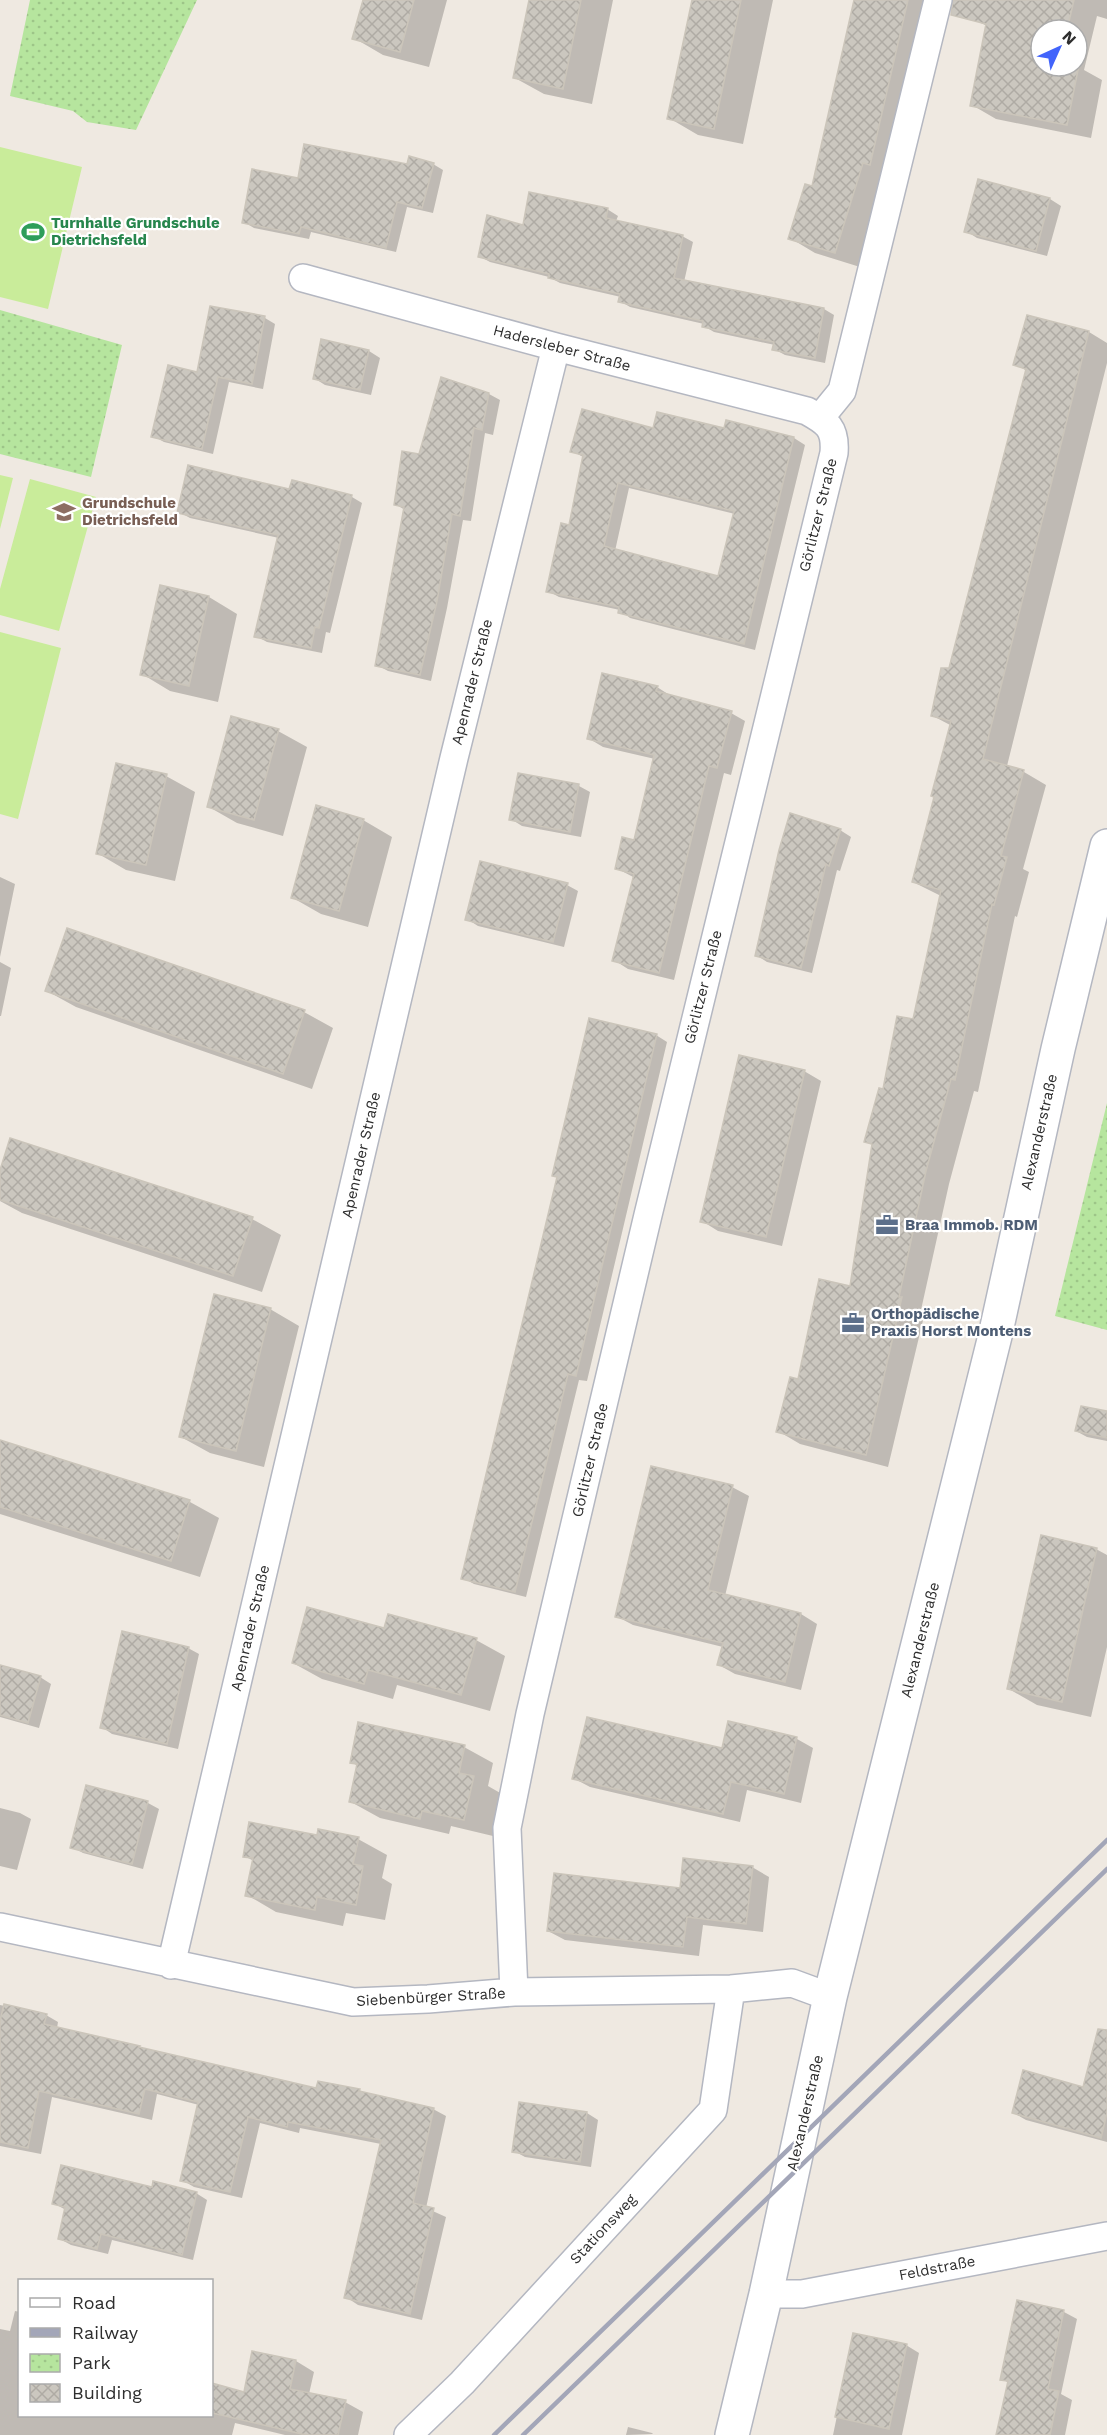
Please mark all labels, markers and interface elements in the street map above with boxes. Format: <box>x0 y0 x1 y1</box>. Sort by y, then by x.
north arrow <box>1029 18 1089 78</box>
text: N <box>1058 27 1080 49</box>
place label: Turnhalle Grundschule Dietrichsfeld <box>51 214 220 249</box>
sports icon: Turnhalle Grundschule Dietrichsfeld <box>20 219 46 245</box>
street label: Hadersleber Straße <box>491 321 633 375</box>
street label: Görlitzer Straße <box>795 456 841 574</box>
place label: Grundschule Dietrichsfeld <box>82 494 178 529</box>
school or university icon: Grundschule Dietrichsfeld <box>51 499 77 525</box>
street label: Apenrader Straße <box>448 617 496 747</box>
street label: Görlitzer Straße <box>680 928 726 1046</box>
street label: Alexanderstraße <box>1017 1072 1061 1192</box>
street label: Apenrader Straße <box>338 1090 384 1220</box>
office icon: Braa Immob. RDM <box>874 1212 900 1238</box>
place label: Braa Immob. RDM <box>905 1216 1038 1234</box>
place label: Orthopädische Praxis Horst Montens <box>871 1305 1031 1340</box>
office icon: Orthopädische Praxis Horst Montens <box>840 1310 866 1336</box>
street label: Görlitzer Straße <box>568 1401 612 1519</box>
street label: Apenrader Straße <box>227 1563 273 1693</box>
street label: Alexanderstraße <box>897 1580 943 1700</box>
street label: Siebenbürger Straße <box>356 1984 506 2010</box>
street label: Alexanderstraße <box>783 2053 827 2173</box>
street label: Stationsweg <box>566 2190 640 2268</box>
street label: Feldstraße <box>897 2252 977 2284</box>
legend <box>18 2279 213 2417</box>
text: Road <box>72 2292 116 2313</box>
text: Railway <box>72 2322 139 2343</box>
text: Park <box>72 2352 111 2373</box>
text: Building <box>72 2382 142 2403</box>

